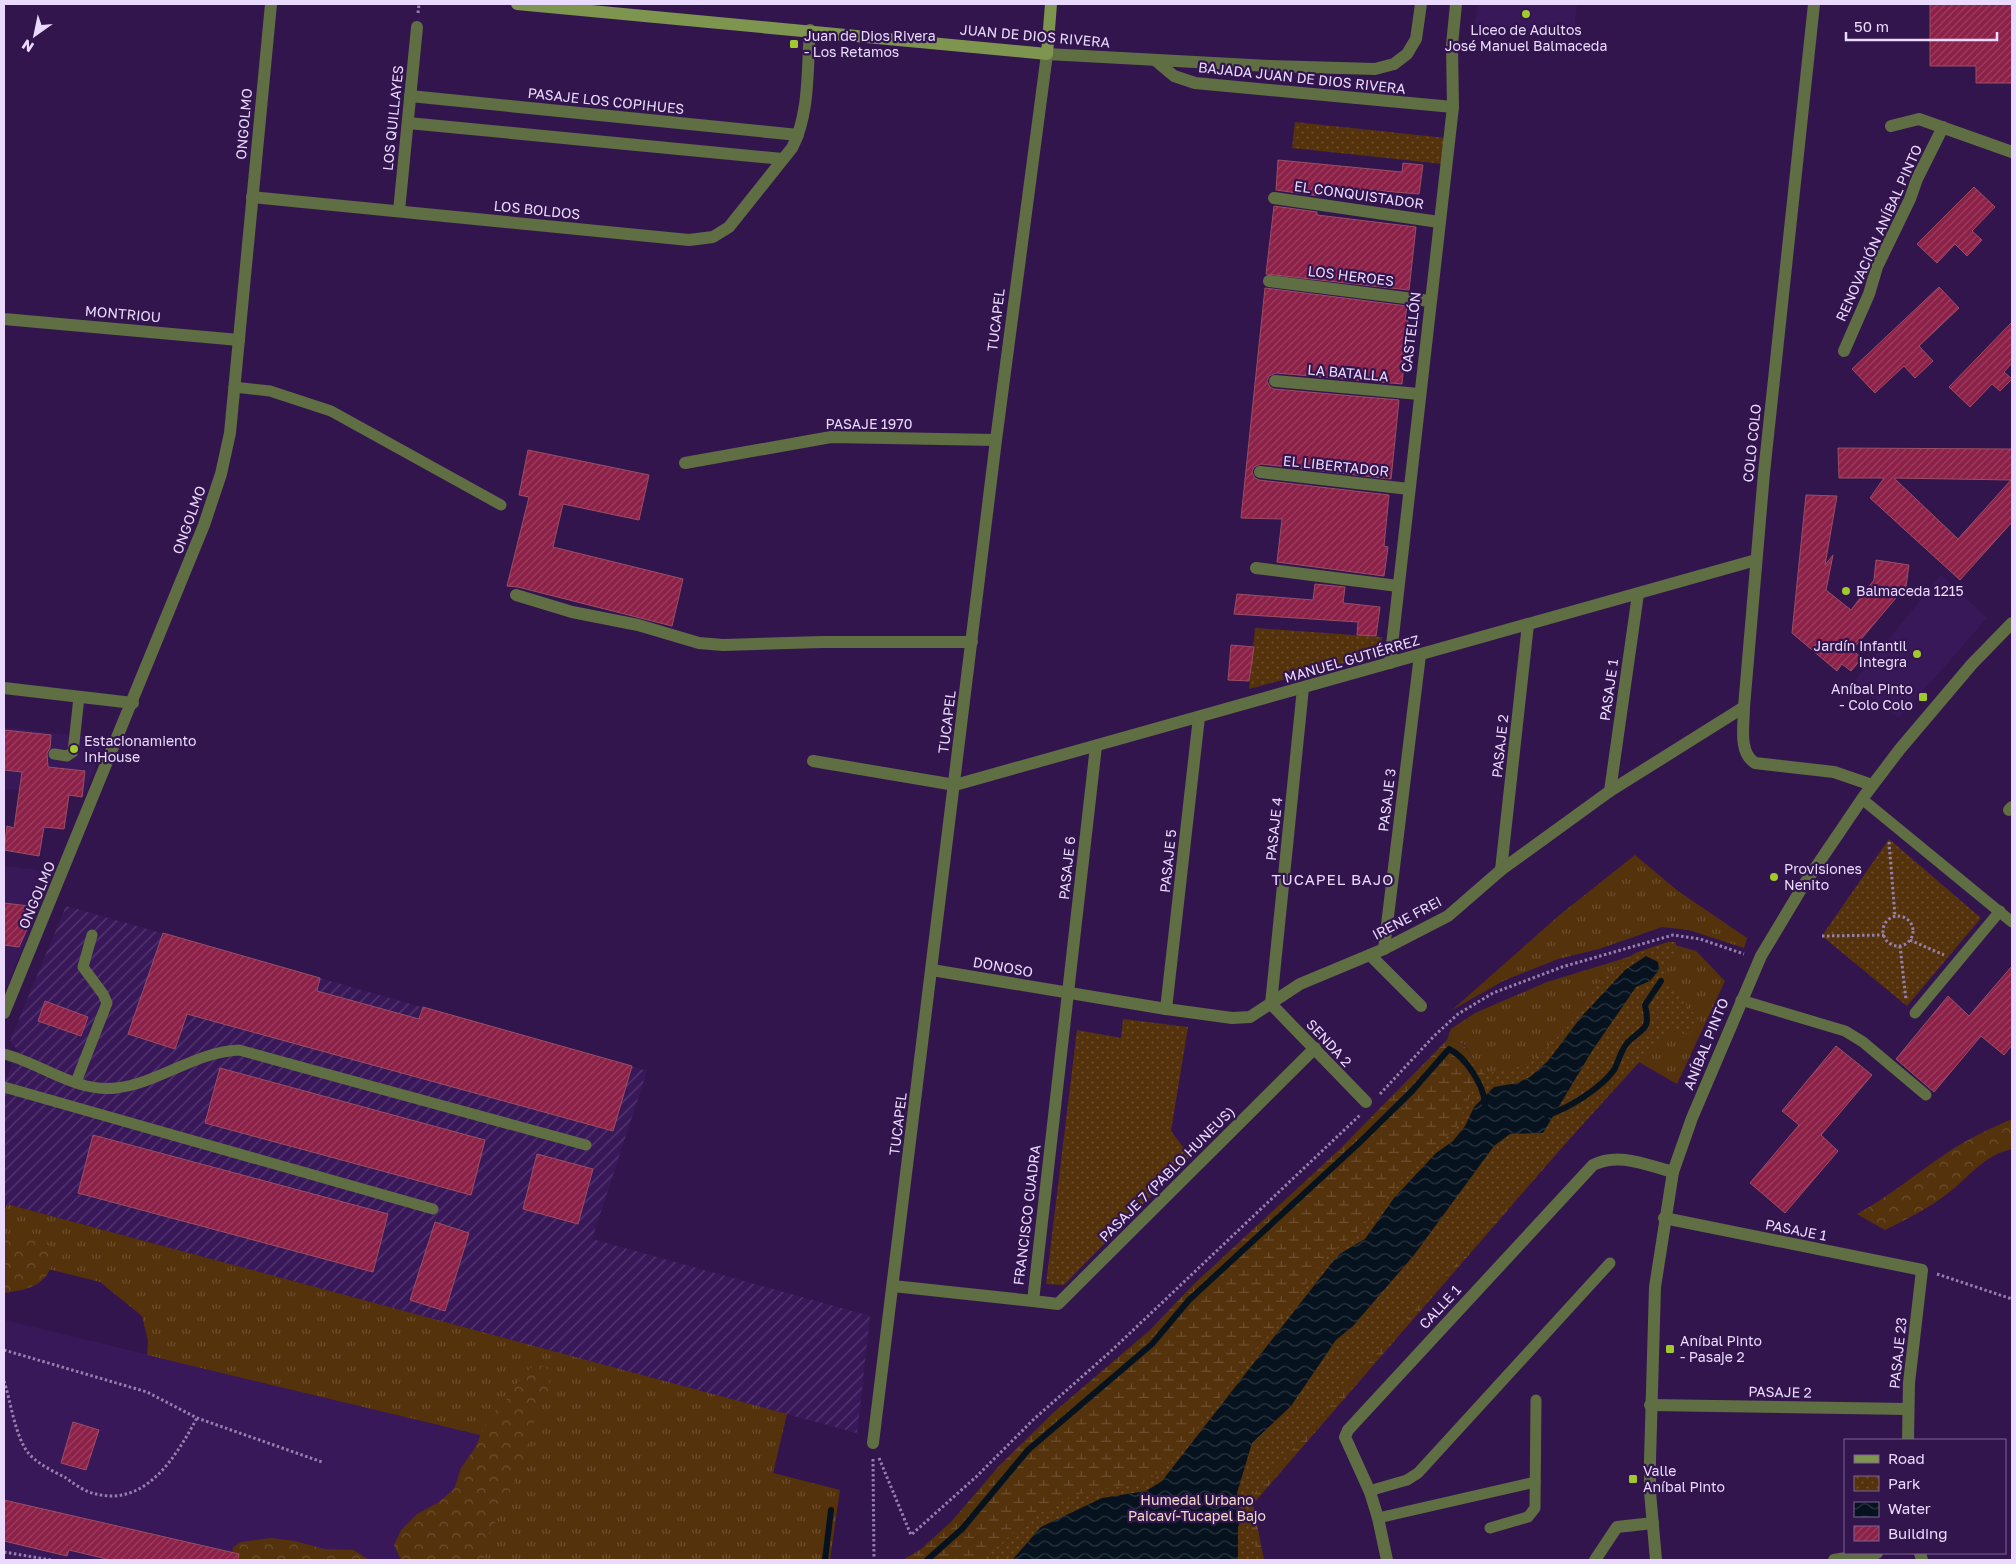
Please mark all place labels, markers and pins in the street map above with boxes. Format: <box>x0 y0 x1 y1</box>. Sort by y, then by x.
marker: Liceo de Adultos José Manuel Balmaceda <box>1520 8 1532 20</box>
place label: Liceo de Adultos José Manuel Balmaceda <box>1445 21 1607 54</box>
place label: Juan de Dios Rivera - Los Retamos <box>804 27 936 60</box>
marker: Juan de Dios Rivera - Los Retamos <box>788 38 800 50</box>
place label: Balmaceda 1215 <box>1856 582 1964 599</box>
marker: Balmaceda 1215 <box>1840 585 1852 597</box>
place label: Jardín Infantil Integra <box>1813 637 1907 670</box>
marker: Jardín Infantil Integra <box>1911 648 1923 660</box>
place label: Aníbal Pinto - Colo Colo <box>1831 680 1913 713</box>
marker: Aníbal Pinto - Colo Colo <box>1917 691 1929 703</box>
place label: Estacionamiento InHouse <box>84 732 197 765</box>
marker: Estacionamiento InHouse <box>68 743 80 755</box>
place label: Provisiones Nenito <box>1784 860 1862 893</box>
marker: Provisiones Nenito <box>1768 871 1780 883</box>
place label: Aníbal Pinto - Pasaje 2 <box>1680 1332 1762 1365</box>
marker: Aníbal Pinto - Pasaje 2 <box>1664 1343 1676 1355</box>
place label: Valle Aníbal Pinto <box>1643 1462 1725 1495</box>
marker: Valle Aníbal Pinto <box>1627 1473 1639 1485</box>

